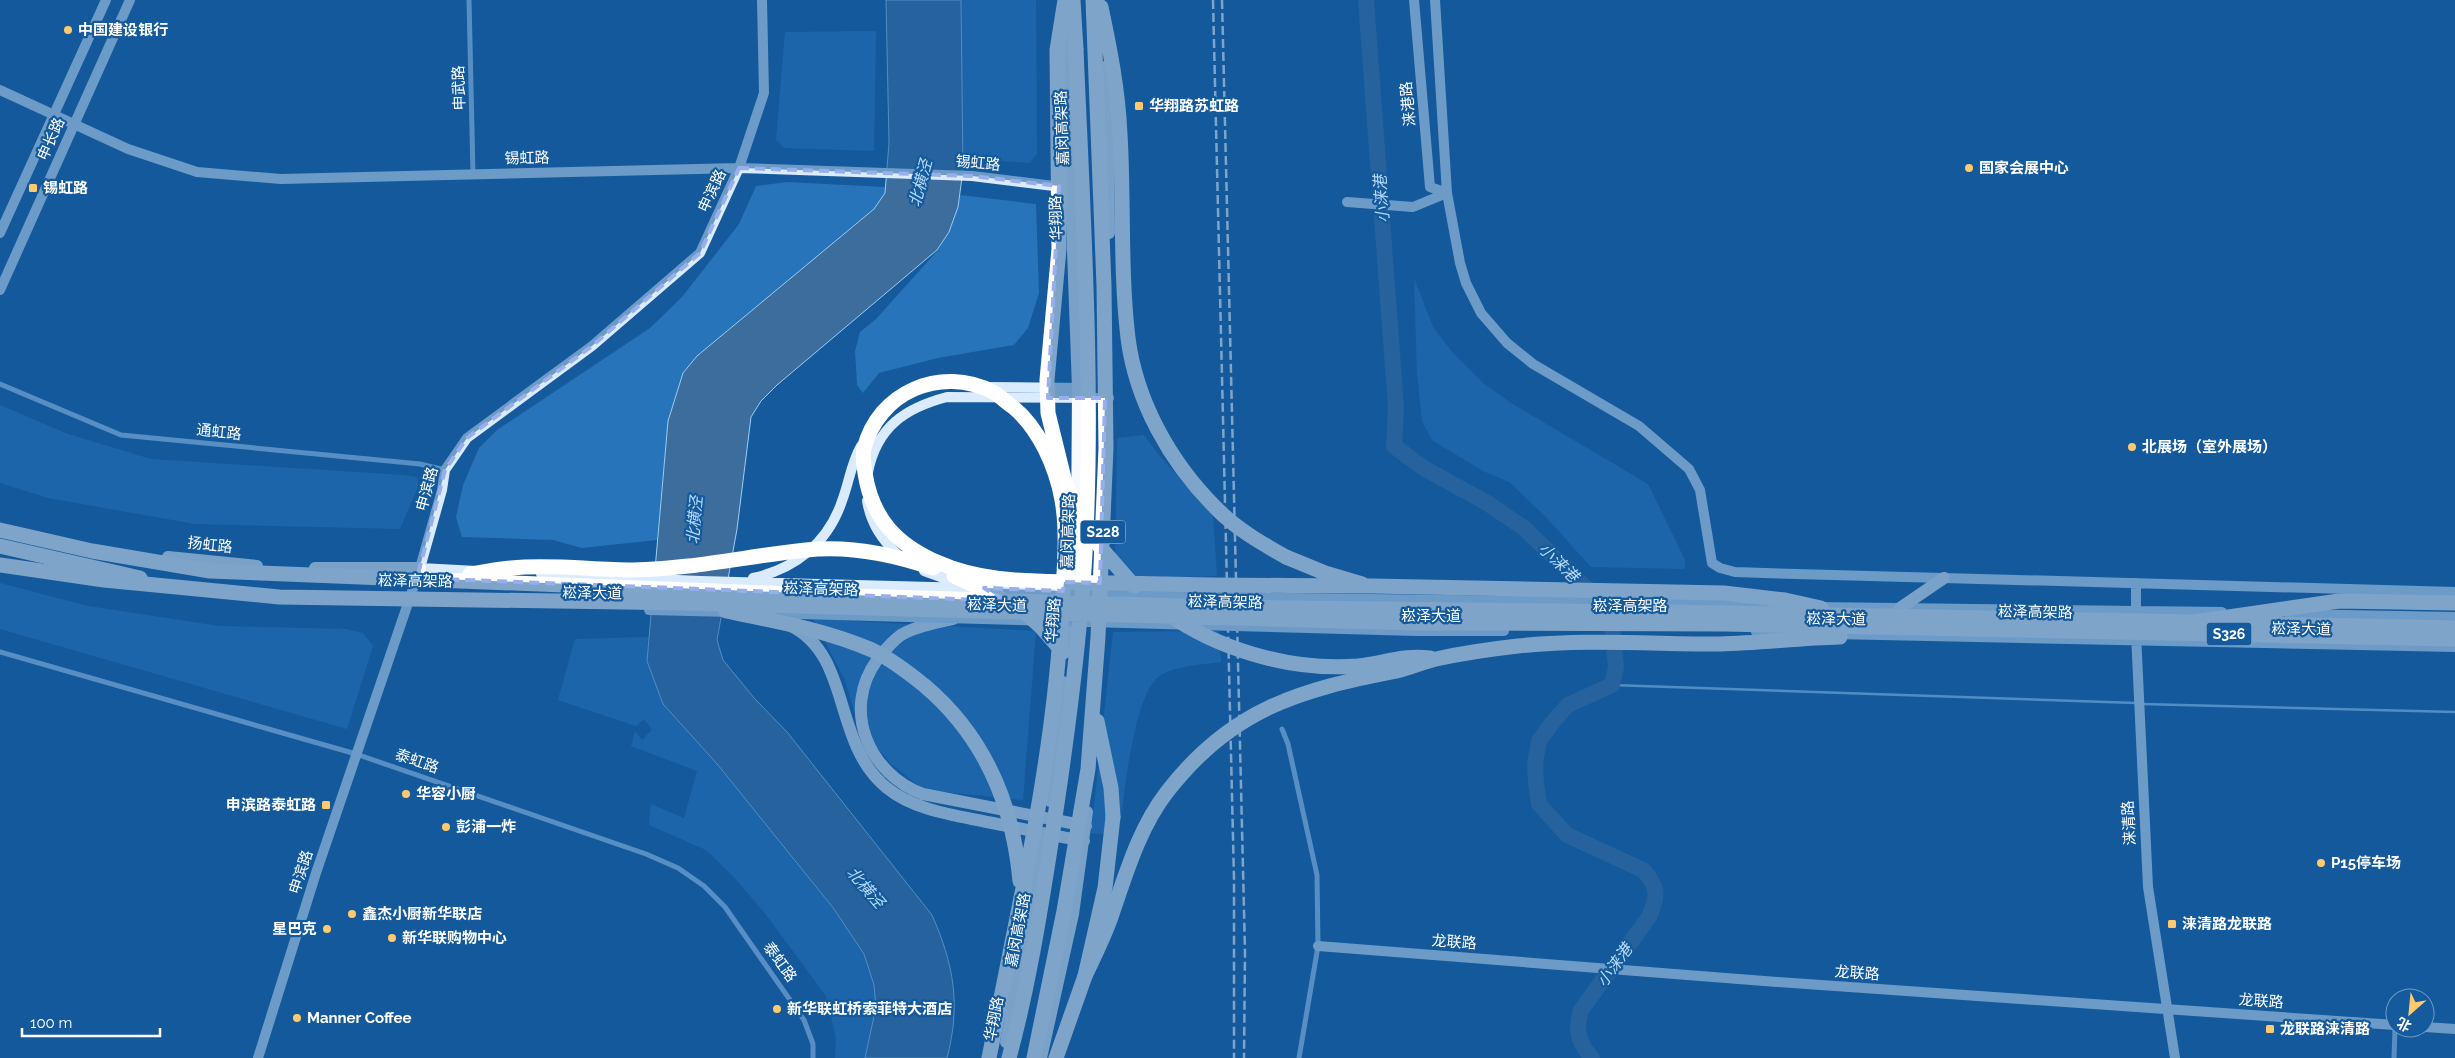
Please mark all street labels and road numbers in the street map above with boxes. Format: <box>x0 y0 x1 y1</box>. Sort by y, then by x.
street label: 申武路 <box>449 65 469 111</box>
street label: 涞港路 <box>1397 81 1419 127</box>
street label: 嘉闵高架路 <box>1052 90 1072 166</box>
street label: 申长路 <box>34 115 68 163</box>
street label: 锡虹路 <box>504 149 550 167</box>
street label: 锡虹路 <box>955 152 1001 174</box>
street label: 申滨路 <box>694 167 730 215</box>
street label: 华翔路 <box>1046 195 1066 241</box>
street label: 通虹路 <box>196 421 242 443</box>
street label: 申滨路 <box>412 465 442 513</box>
street label: 嘉闵高架路 <box>1058 493 1078 569</box>
road number: S228 <box>1080 520 1126 544</box>
street label: 扬虹路 <box>187 534 233 556</box>
street label: 崧泽高架路 <box>377 571 453 591</box>
street label: 崧泽高架路 <box>783 579 859 599</box>
street label: 崧泽大道 <box>562 583 622 603</box>
street label: 崧泽高架路 <box>1187 592 1263 612</box>
street label: 崧泽大道 <box>967 595 1027 615</box>
street label: 华翔路 <box>1042 597 1064 643</box>
street label: 崧泽高架路 <box>1592 597 1668 615</box>
street label: 崧泽高架路 <box>1997 602 2073 622</box>
street label: 崧泽大道 <box>1401 607 1461 625</box>
street label: 崧泽大道 <box>1806 609 1866 629</box>
street label: 崧泽大道 <box>2271 619 2331 639</box>
road number: S326 <box>2206 622 2252 646</box>
street label: 泰虹路 <box>393 745 441 777</box>
street label: 涞清路 <box>2119 800 2139 846</box>
street label: 申滨路 <box>285 848 317 896</box>
street label: 嘉闵高架路 <box>1002 891 1034 969</box>
street label: 龙联路 <box>1431 931 1477 953</box>
street label: 泰虹路 <box>759 939 801 985</box>
street label: 龙联路 <box>1834 962 1880 984</box>
street label: 龙联路 <box>2238 990 2284 1012</box>
street label: 华翔路 <box>981 995 1007 1043</box>

